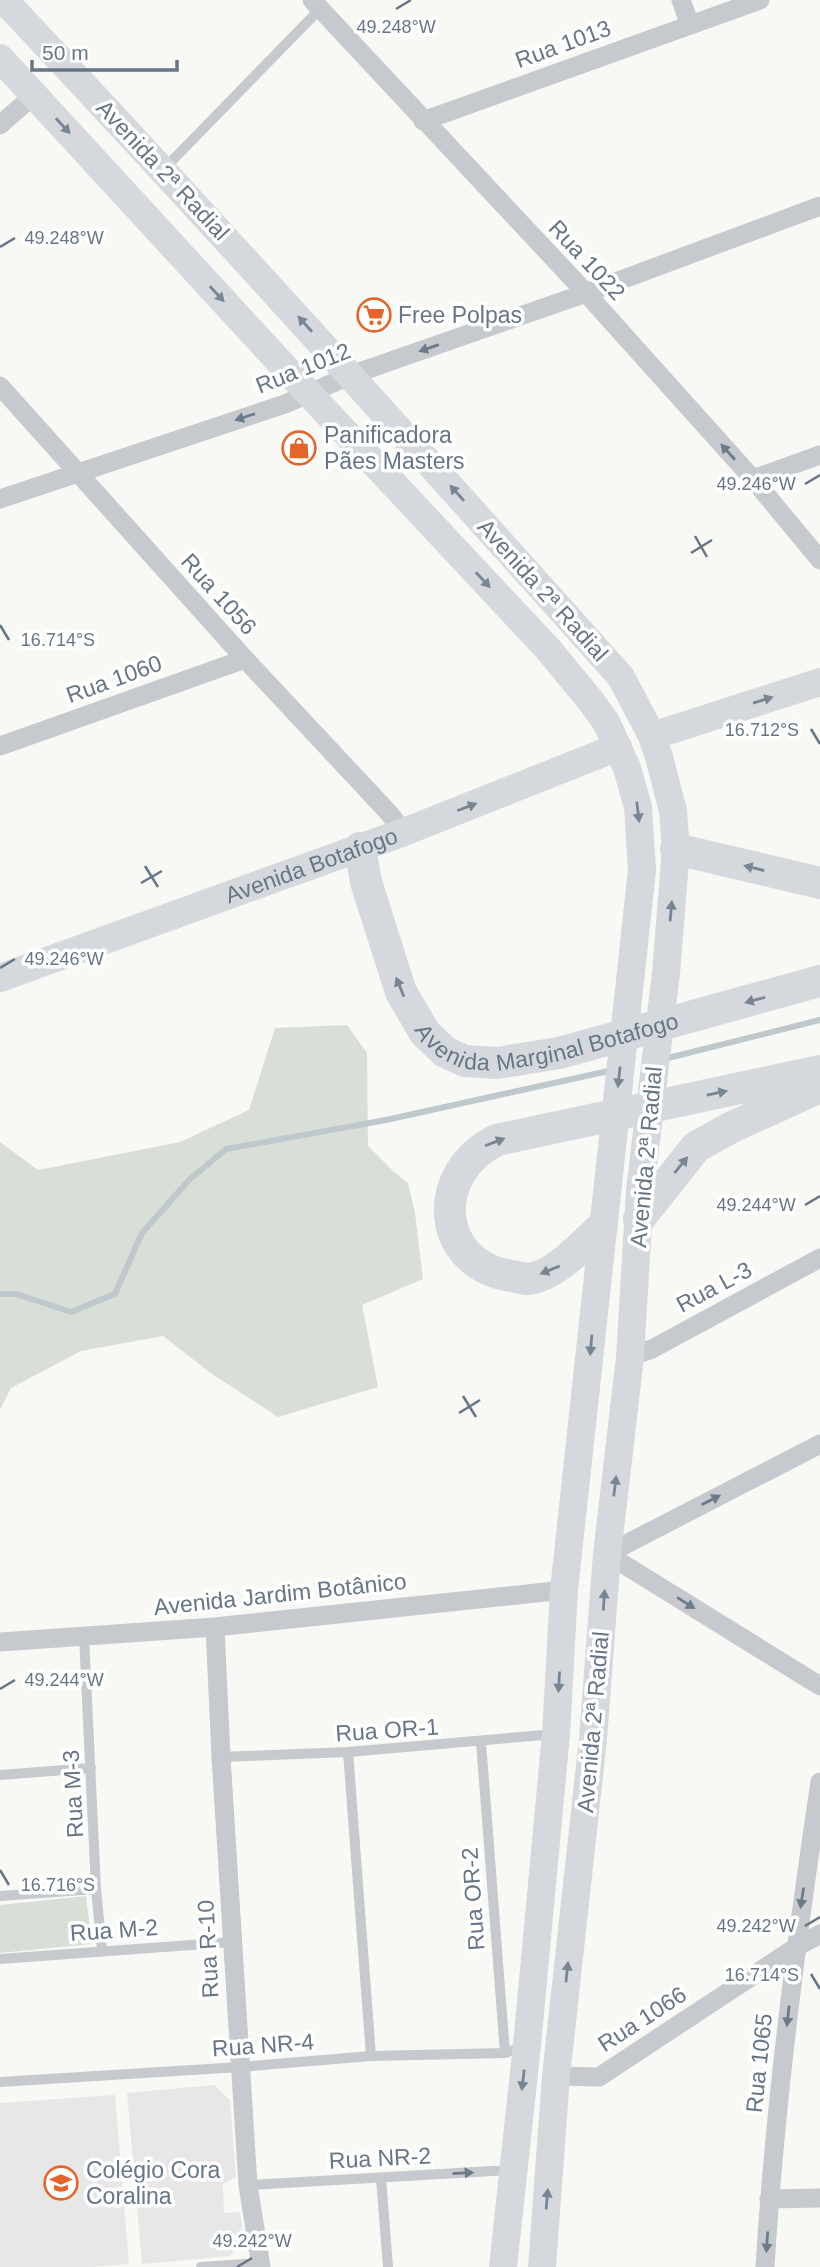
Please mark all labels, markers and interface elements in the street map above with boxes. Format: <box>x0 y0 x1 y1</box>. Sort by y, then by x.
street label: Rua 1013 <box>512 15 614 73</box>
text: 49.248°W <box>356 17 436 37</box>
scale bar <box>32 28 177 72</box>
text: 50 m <box>42 41 89 64</box>
street label: Avenida 2ª Radial <box>91 95 235 245</box>
one-way arrow <box>54 117 70 134</box>
street label: Rua 1022 <box>543 215 631 305</box>
text: 49.248°W <box>24 228 104 248</box>
one-way arrow <box>208 285 224 302</box>
supermarket icon: Free Polpas <box>355 296 393 334</box>
place label: Free Polpas <box>398 302 522 328</box>
one-way arrow <box>297 315 313 333</box>
street label: Rua 1012 <box>252 337 354 399</box>
one-way arrow <box>418 343 439 354</box>
one-way arrow <box>234 412 255 423</box>
place label: Panificadora Pães Masters <box>324 422 465 474</box>
shop icon: Panificadora Pães Masters <box>280 429 318 467</box>
one-way arrow <box>720 443 736 461</box>
text: 49.246°W <box>716 474 796 494</box>
one-way arrow <box>449 484 465 502</box>
street label: Avenida 2ª Radial <box>472 514 614 666</box>
street label: Rua 1056 <box>176 548 262 640</box>
one-way arrow <box>475 571 491 588</box>
text: 16.714°S <box>21 630 95 650</box>
street label: Rua 1060 <box>63 650 165 708</box>
one-way arrow <box>753 694 774 705</box>
text: 16.712°S <box>725 720 799 740</box>
one-way arrow <box>632 801 643 823</box>
one-way arrow <box>457 802 478 813</box>
street label: Avenida Botafogo <box>222 822 401 909</box>
one-way arrow <box>742 862 764 873</box>
one-way arrow <box>666 900 677 922</box>
text: 49.246°W <box>24 949 104 969</box>
one-way arrow <box>395 977 406 998</box>
one-way arrow <box>743 995 765 1006</box>
street label: Avenida Marginal Botafogo <box>414 1003 690 1031</box>
text: Avenida Marginal Botafogo <box>410 1008 681 1076</box>
street label: Avenida 2ª Radial <box>625 1065 667 1249</box>
one-way arrow <box>613 1067 624 1089</box>
one-way arrow <box>706 1087 728 1098</box>
one-way arrow <box>485 1136 506 1147</box>
one-way arrow <box>674 1157 689 1175</box>
text: 49.244°W <box>716 1195 796 1215</box>
street label: Rua L-3 <box>672 1256 756 1318</box>
one-way arrow <box>540 1264 560 1276</box>
one-way arrow <box>585 1334 596 1356</box>
one-way arrow <box>609 1475 620 1497</box>
one-way arrow <box>701 1495 721 1506</box>
street label: Avenida Jardim Botânico <box>152 1568 408 1620</box>
one-way arrow <box>598 1589 609 1611</box>
one-way arrow <box>676 1596 695 1609</box>
street label: Avenida 2ª Radial <box>572 1630 614 1814</box>
text: 49.244°W <box>24 1670 104 1690</box>
one-way arrow <box>553 1672 564 1694</box>
street label: Rua OR-1 <box>334 1713 440 1747</box>
street label: Rua M-3 <box>58 1749 88 1839</box>
street label: Rua OR-2 <box>456 1846 490 1952</box>
text: 16.716°S <box>21 1875 95 1895</box>
one-way arrow <box>797 1887 808 1909</box>
street label: Rua R-10 <box>192 1899 224 1999</box>
street label: Rua M-2 <box>69 1914 159 1946</box>
text: 49.242°W <box>716 1916 796 1936</box>
one-way arrow <box>562 1961 573 1983</box>
text: 16.714°S <box>725 1965 799 1985</box>
street label: Rua 1066 <box>593 1981 691 2057</box>
one-way arrow <box>782 2005 793 2027</box>
street label: Rua 1065 <box>741 2012 777 2114</box>
street label: Rua NR-4 <box>211 2028 315 2062</box>
one-way arrow <box>517 2069 528 2091</box>
street label: Rua NR-2 <box>328 2142 432 2174</box>
place label: Colégio Cora Coralina <box>86 2157 220 2209</box>
school or university icon: Colégio Cora Coralina <box>42 2164 80 2202</box>
one-way arrow <box>452 2167 474 2178</box>
one-way arrow <box>542 2188 553 2210</box>
text: 49.242°W <box>212 2231 292 2251</box>
one-way arrow <box>761 2231 772 2253</box>

